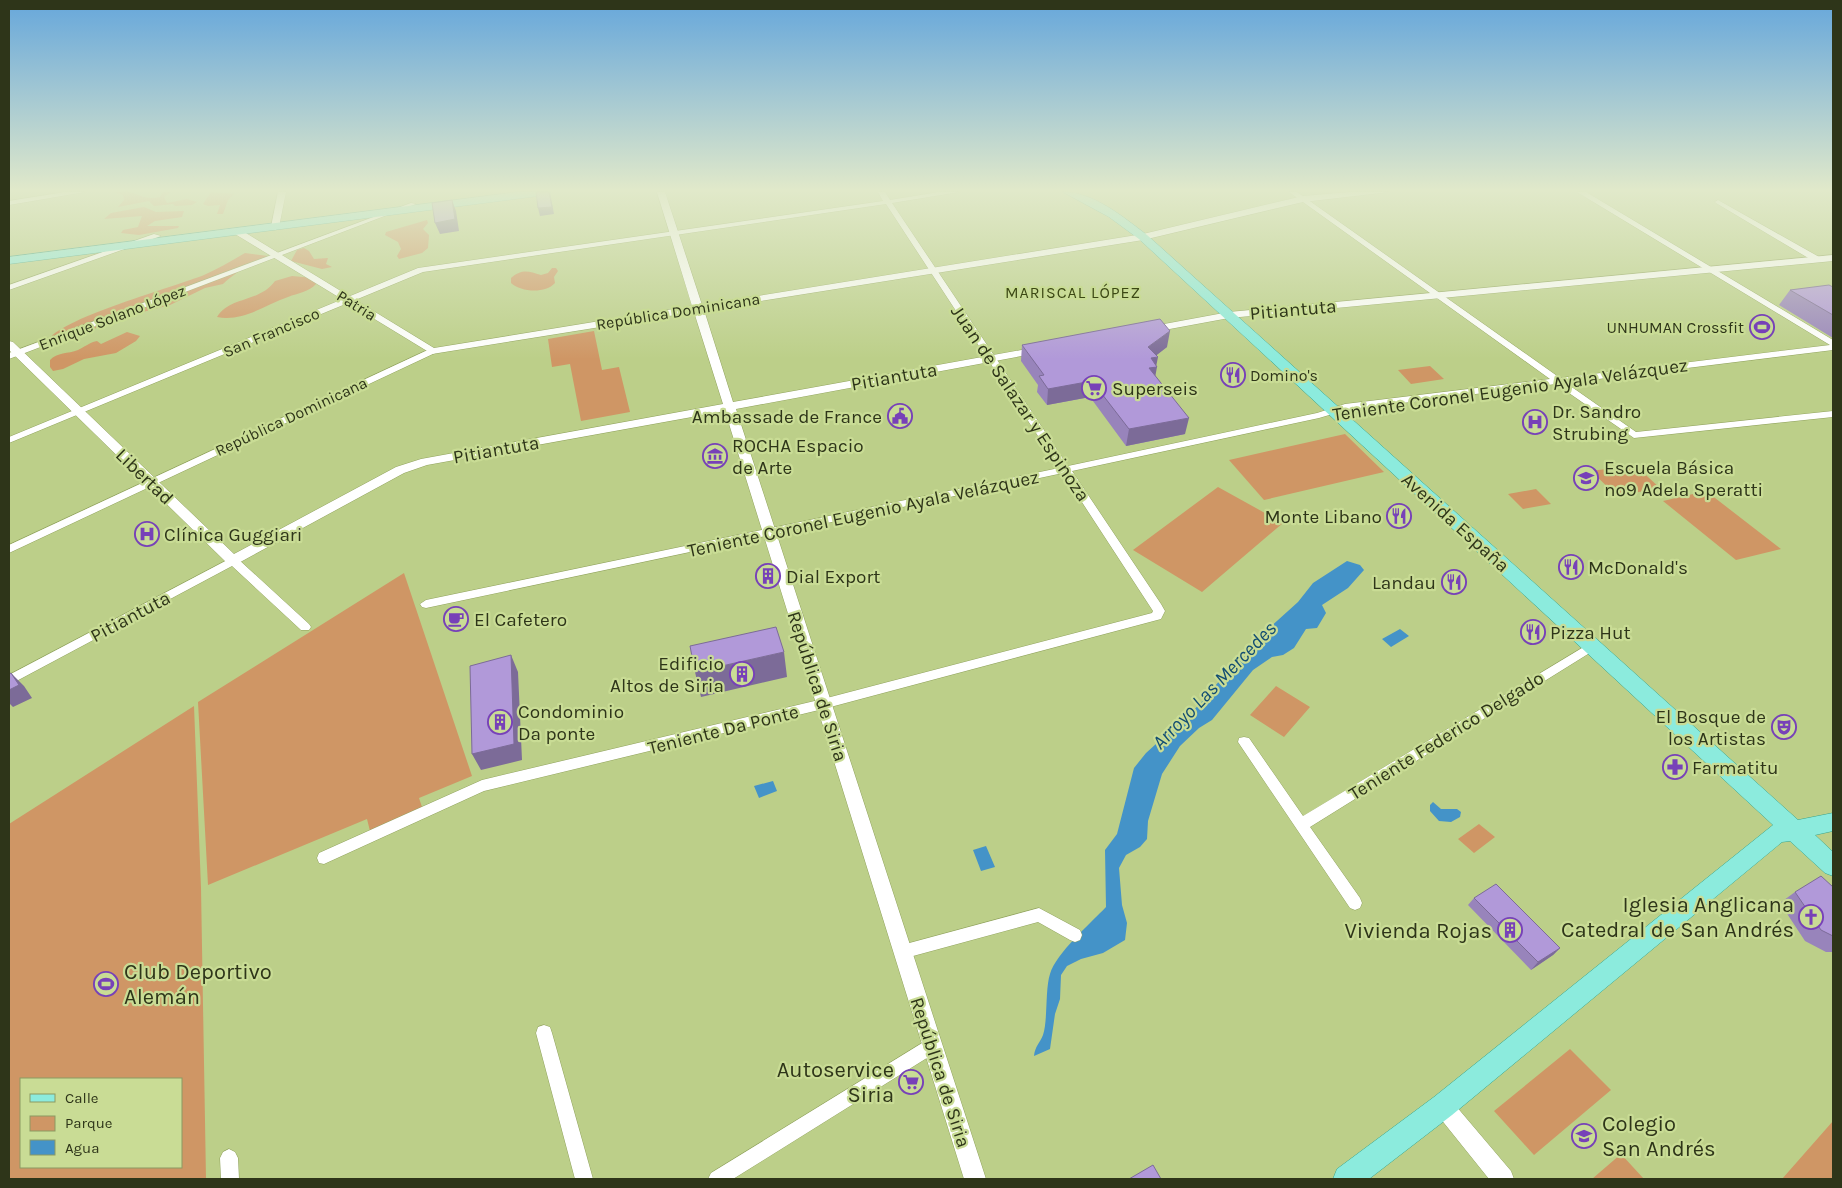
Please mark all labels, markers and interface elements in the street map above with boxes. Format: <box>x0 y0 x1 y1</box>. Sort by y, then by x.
street label: Enrique Solano López <box>36 281 188 354</box>
district label: MARISCAL LÓPEZ <box>1005 283 1141 302</box>
street label: Patria <box>333 286 380 325</box>
street label: República Dominicana <box>595 289 761 334</box>
street label: Pitiantuta <box>1249 295 1337 325</box>
street label: Juan de Salazar y Espinoza <box>946 301 1094 506</box>
street label: San Francisco <box>220 304 322 361</box>
sports icon: UNHUMAN Crossfit <box>1749 314 1775 340</box>
place label: UNHUMAN Crossfit <box>1607 318 1744 337</box>
street label: Teniente Coronel Eugenio Ayala Velázquez <box>1331 354 1689 426</box>
street label: Pitiantuta <box>849 359 939 395</box>
restaurant icon: Domino's <box>1220 362 1246 388</box>
place label: Domino's <box>1250 366 1318 385</box>
street label: República Dominicana <box>212 373 370 460</box>
supermarket icon: Superseis <box>1081 375 1107 401</box>
place label: Superseis <box>1112 378 1198 400</box>
place label: Dr. Sandro Strubing <box>1552 401 1641 445</box>
public building icon: Ambassade de France <box>887 403 913 429</box>
place label: Ambassade de France <box>692 406 882 428</box>
hospital icon: Dr. Sandro Strubing <box>1522 409 1548 435</box>
street label: Pitiantuta <box>451 432 541 468</box>
place label: ROCHA Espacio de Arte <box>732 435 864 479</box>
museum icon: ROCHA Espacio de Arte <box>702 443 728 469</box>
street label: Libertad <box>111 444 178 509</box>
place label: Escuela Básica nº9 Adela Speratti <box>1604 457 1763 501</box>
school or university icon: Escuela Básica nº9 Adela Speratti <box>1573 465 1599 491</box>
street label: Teniente Coronel Eugenio Ayala Velázquez <box>686 466 1041 562</box>
street label: Avenida España <box>1397 469 1514 577</box>
restaurant icon: Monte Libano <box>1386 503 1412 529</box>
place label: Monte Libano <box>1265 506 1382 528</box>
hospital icon: Clínica Guggiari <box>134 521 160 547</box>
place label: Clínica Guggiari <box>164 524 302 546</box>
restaurant icon: McDonald's <box>1558 554 1584 580</box>
place label: McDonald's <box>1588 557 1688 579</box>
building icon: Dial Export <box>755 563 781 589</box>
place label: Dial Export <box>786 566 880 588</box>
restaurant icon: Landau <box>1441 569 1467 595</box>
place label: Landau <box>1372 572 1436 594</box>
street label: Pitiantuta <box>87 587 174 647</box>
cafe icon: El Cafetero <box>443 606 469 632</box>
street label: República de Siria <box>782 608 852 764</box>
place label: El Cafetero <box>474 609 567 631</box>
water label: Arroyo Las Mercedes <box>1148 617 1281 754</box>
restaurant icon: Pizza Hut <box>1520 619 1546 645</box>
place label: Pizza Hut <box>1550 622 1631 644</box>
place label: Edificio Altos de Siria <box>610 653 724 697</box>
building icon: Edificio Altos de Siria <box>729 661 755 687</box>
street label: Teniente Federico Delgado <box>1345 667 1548 805</box>
place label: Condominio Da ponte <box>518 701 624 745</box>
street label: Teniente Da Ponte <box>646 701 801 759</box>
place label: El Bosque de los Artistas <box>1655 706 1766 750</box>
building icon: Condominio Da ponte <box>487 709 513 735</box>
theatre icon: El Bosque de los Artistas <box>1771 714 1797 740</box>
pharmacy icon: Farmatitu <box>1662 754 1688 780</box>
place label: Farmatitu <box>1692 757 1779 779</box>
place label: Iglesia Anglicana Catedral de San Andrés <box>1561 892 1794 943</box>
church icon: Iglesia Anglicana Catedral de San Andrés <box>1798 904 1824 930</box>
building icon: Vivienda Rojas <box>1497 917 1523 943</box>
place label: Vivienda Rojas <box>1344 918 1492 944</box>
place label: Club Deportivo Alemán <box>124 959 272 1010</box>
sports icon: Club Deportivo Alemán <box>93 971 119 997</box>
street label: República de Siria <box>905 994 975 1150</box>
place label: Autoservice Siria <box>777 1057 894 1108</box>
supermarket icon: Autoservice Siria <box>898 1069 924 1095</box>
legend <box>20 1078 182 1168</box>
text: Calle <box>65 1089 99 1107</box>
place label: Colegio San Andrés <box>1602 1111 1716 1162</box>
text: Parque <box>65 1114 113 1132</box>
school or university icon: Colegio San Andrés <box>1571 1123 1597 1149</box>
text: Agua <box>65 1139 99 1157</box>

